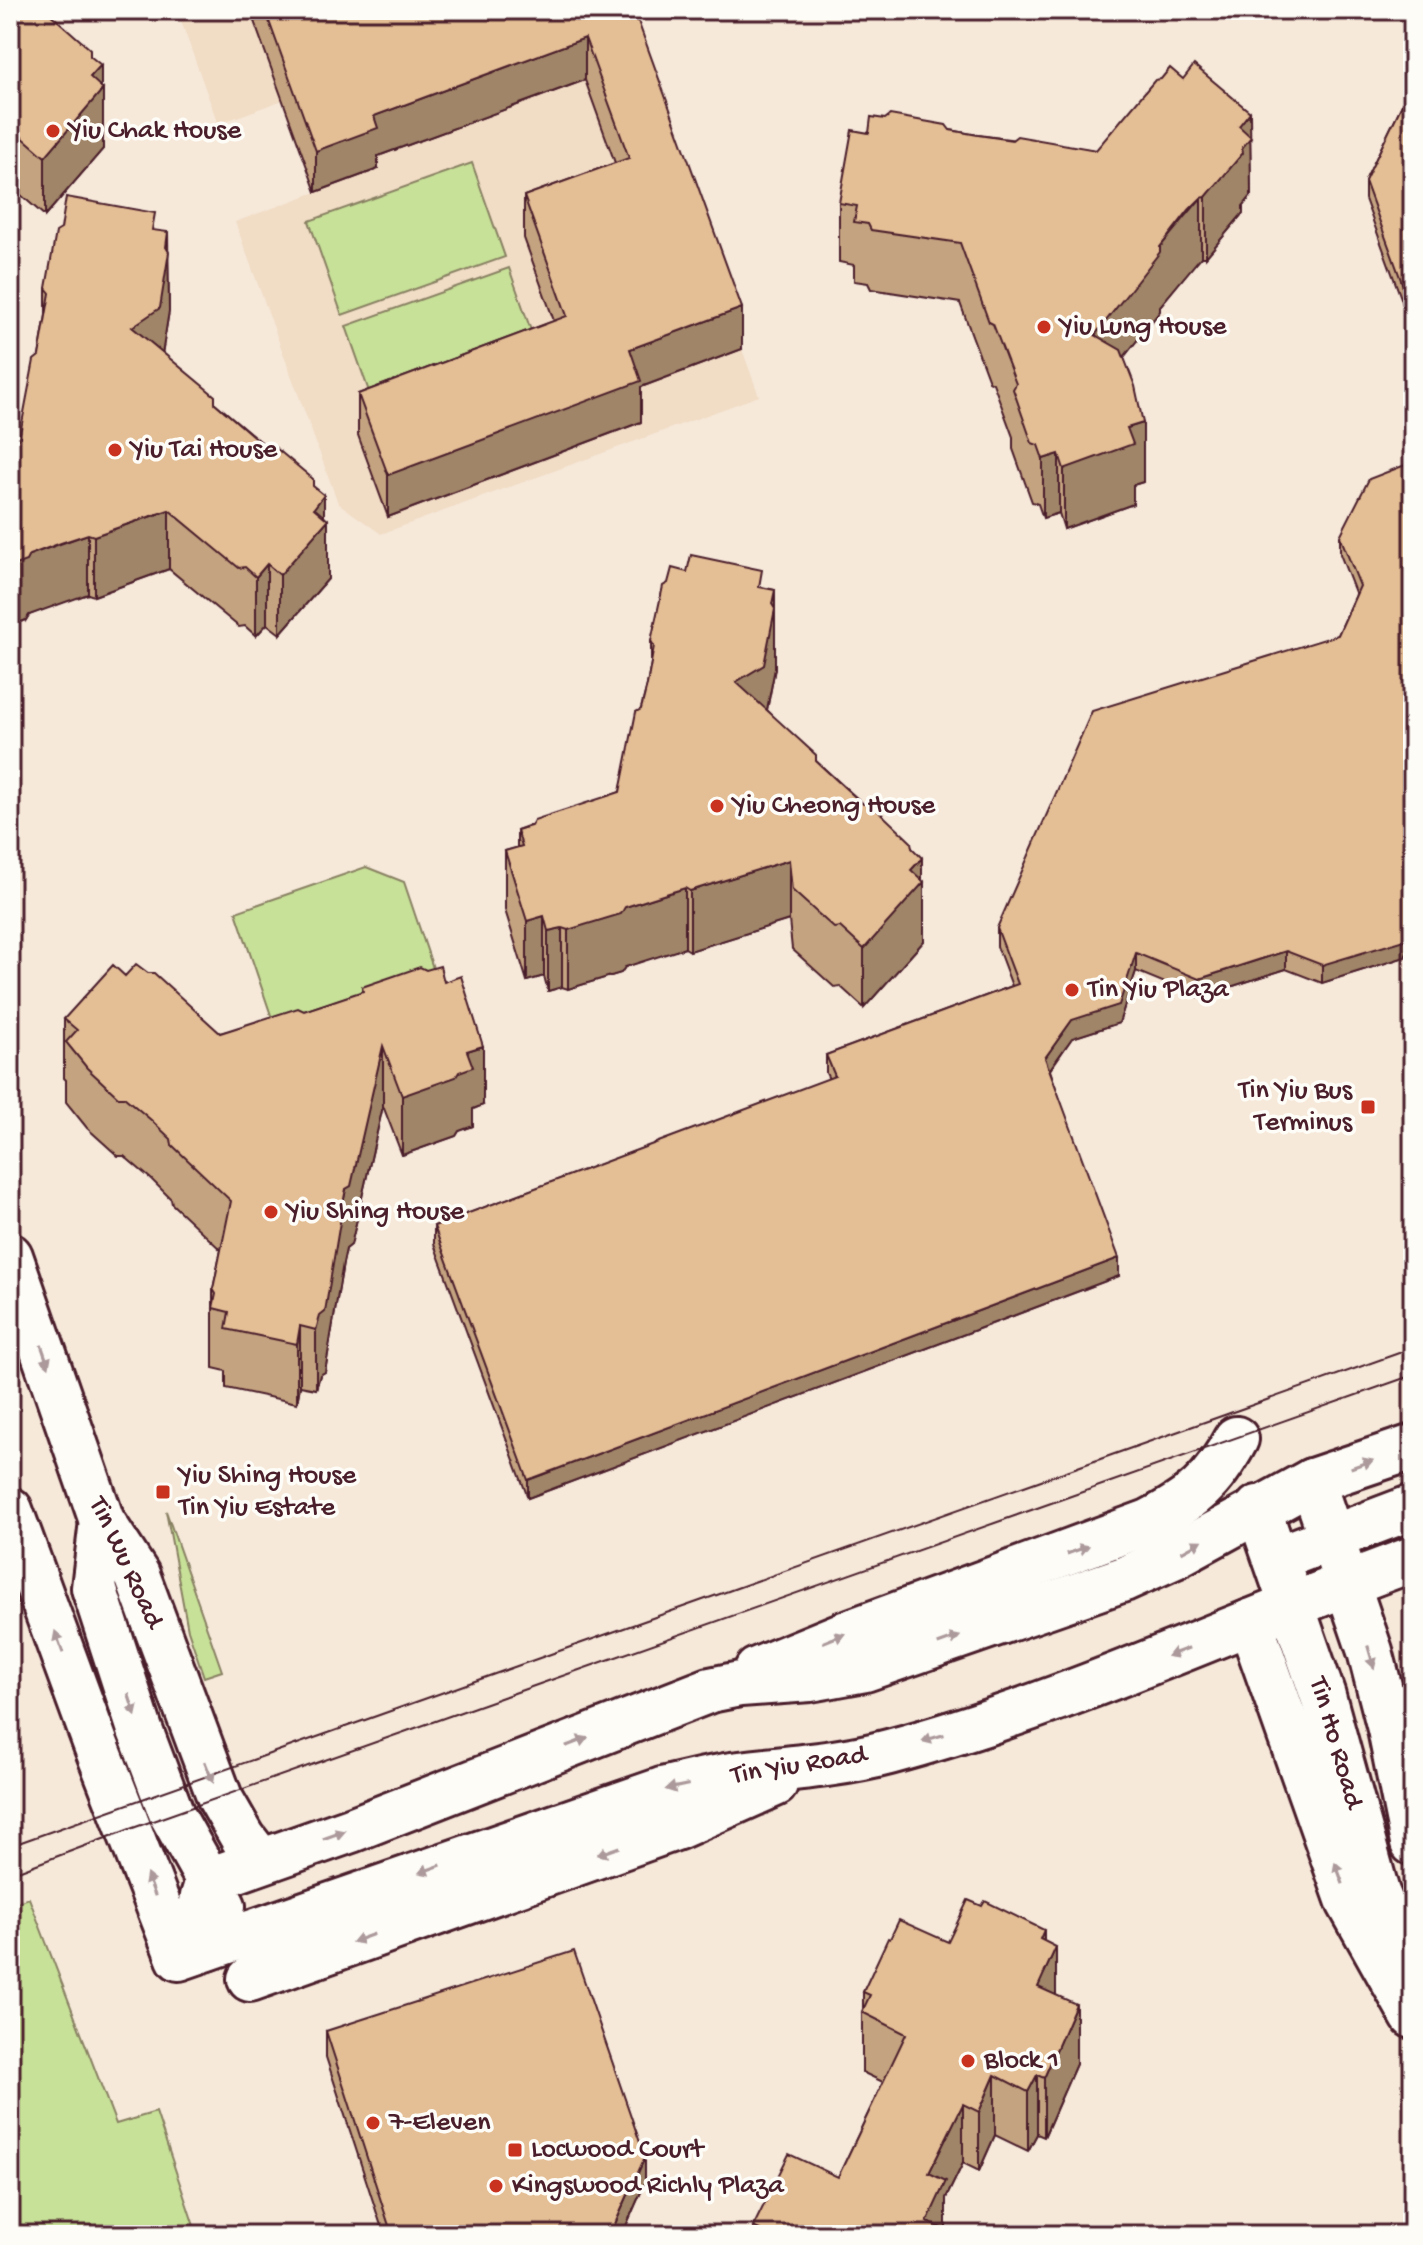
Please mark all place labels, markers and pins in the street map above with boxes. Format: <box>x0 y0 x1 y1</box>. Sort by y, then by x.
place label: Yiu Chak House <box>66 115 242 148</box>
marker: Yiu Chak House <box>44 122 62 140</box>
place label: Yiu Lung House <box>1057 311 1227 344</box>
marker: Yiu Lung House <box>1035 318 1053 336</box>
place label: Yiu Tai House <box>128 434 278 467</box>
marker: Yiu Tai House <box>106 441 124 459</box>
place label: Yiu Cheong House <box>730 790 936 823</box>
marker: Yiu Cheong House <box>708 797 726 815</box>
place label: Tin Yiu Plaza <box>1086 974 1230 1007</box>
marker: Tin Yiu Plaza <box>1063 981 1081 999</box>
place label: Tin Yiu Bus Terminus <box>1237 1075 1353 1140</box>
marker: Tin Yiu Bus Terminus <box>1359 1098 1377 1116</box>
place label: Yiu Shing House <box>284 1196 465 1229</box>
marker: Yiu Shing House <box>262 1203 280 1221</box>
place label: Yiu Shing House Tin Yiu Estate <box>176 1460 357 1525</box>
marker: Yiu Shing House Tin Yiu Estate <box>154 1483 172 1501</box>
place label: Block 1 <box>983 2045 1059 2078</box>
marker: Block 1 <box>959 2052 977 2070</box>
place label: 7-Eleven <box>388 2107 491 2140</box>
marker: 7-Eleven <box>364 2114 382 2132</box>
place label: Locwood Court <box>531 2134 706 2167</box>
marker: Locwood Court <box>506 2141 524 2159</box>
place label: Kingswood Richly Plaza <box>512 2170 785 2203</box>
marker: Kingswood Richly Plaza <box>487 2177 505 2195</box>

